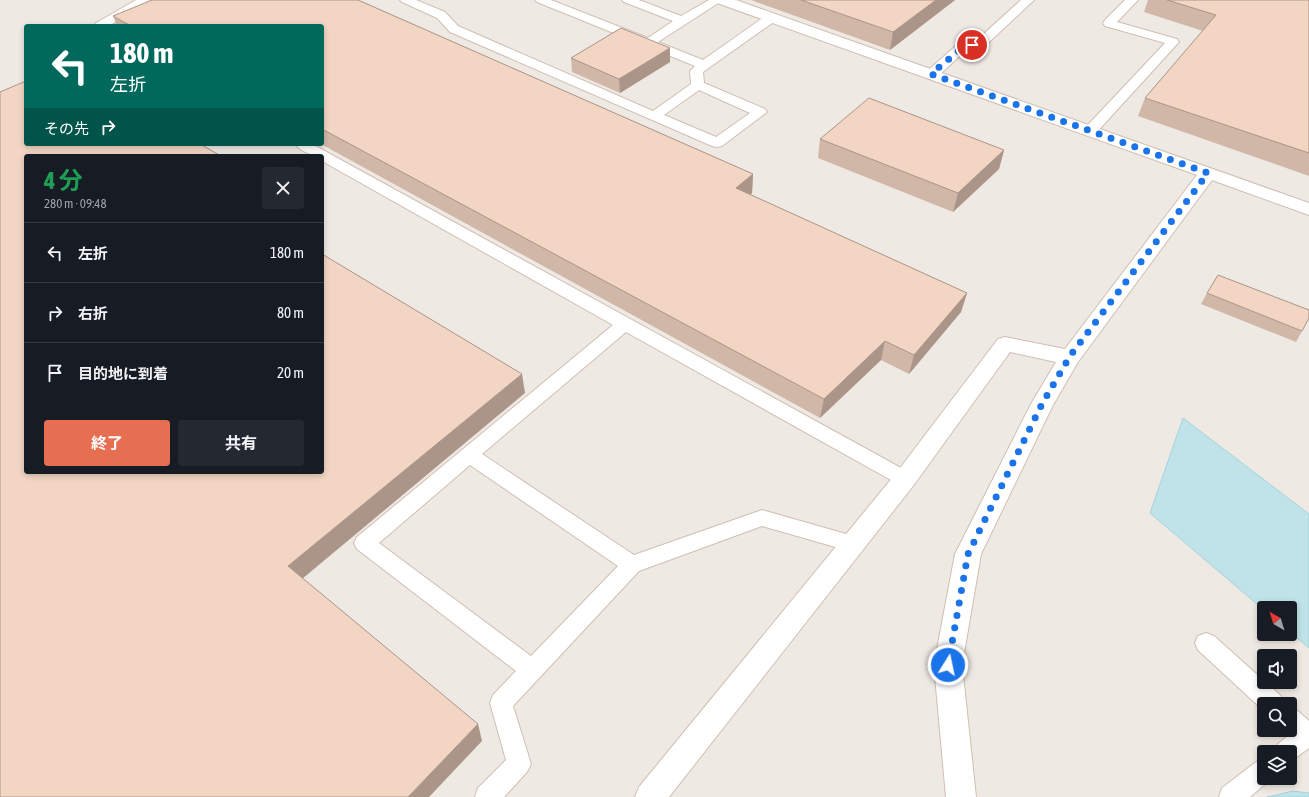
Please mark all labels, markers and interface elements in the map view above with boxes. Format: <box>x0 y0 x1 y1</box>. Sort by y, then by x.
pin <box>955 28 989 62</box>
icon: arrive <box>961 34 983 56</box>
text: 180 m <box>110 37 173 69</box>
icon: left <box>44 40 96 92</box>
text: 左折 <box>110 74 146 95</box>
icon: right <box>97 116 119 138</box>
text: その先 <box>44 120 89 137</box>
text: 4 分 <box>44 167 83 194</box>
button: close <box>262 167 304 209</box>
text: 280 m · 09:48 <box>44 196 107 211</box>
icon: left <box>44 242 66 264</box>
text: 180 m <box>270 244 304 261</box>
text: 左折 <box>78 245 108 262</box>
icon: right <box>44 302 66 324</box>
text: 80 m <box>277 304 304 321</box>
text: 右折 <box>78 305 108 322</box>
icon: arrive <box>44 362 66 384</box>
text: 20 m <box>277 364 304 381</box>
text: 目的地に到着 <box>78 365 168 382</box>
button: 終了 <box>44 420 170 466</box>
button: 共有 <box>178 420 304 466</box>
north arrow <box>1257 601 1297 641</box>
map controls <box>1257 601 1297 785</box>
position arrow <box>927 644 969 686</box>
button: sound <box>1257 649 1297 689</box>
button: search <box>1257 697 1297 737</box>
button: layers <box>1257 745 1297 785</box>

